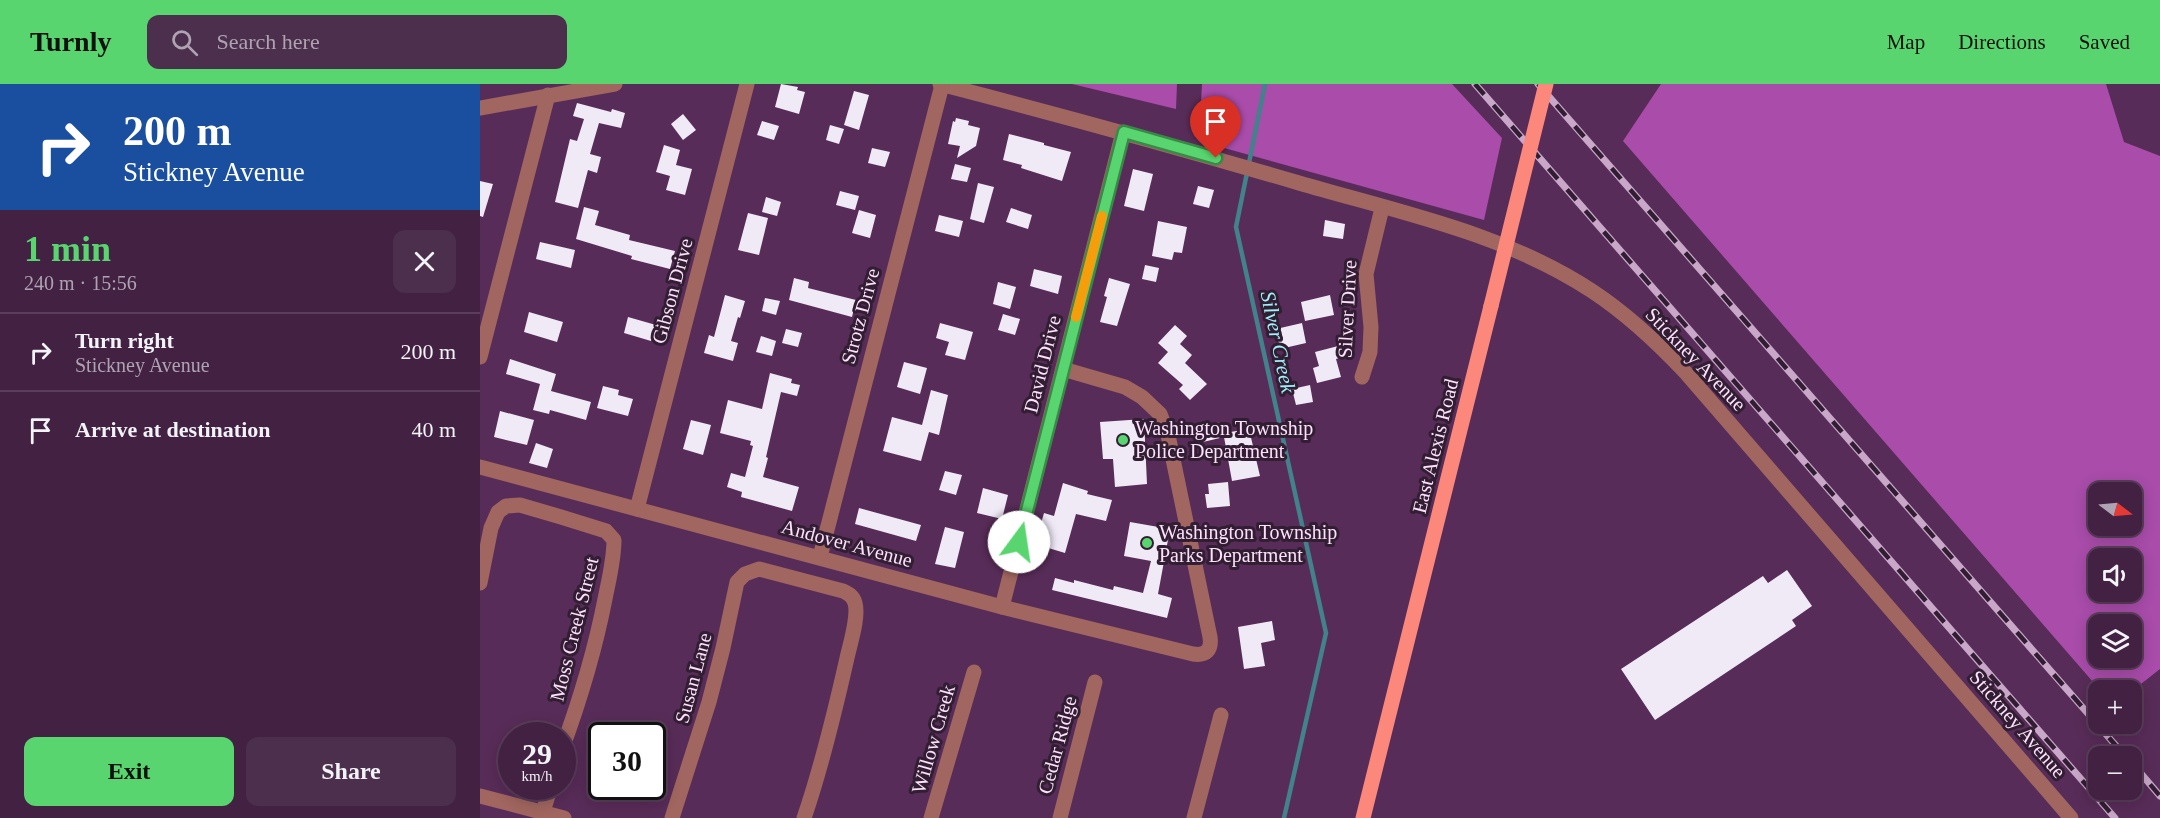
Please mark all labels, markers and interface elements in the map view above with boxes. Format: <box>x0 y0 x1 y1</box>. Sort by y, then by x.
search box <box>147 15 567 69</box>
text: Turnly <box>30 26 111 57</box>
icon: search <box>168 26 201 59</box>
text: Search here <box>216 29 320 54</box>
text: Map <box>1887 30 1925 54</box>
text: Directions <box>1958 30 2046 54</box>
text: Saved <box>2079 30 2130 54</box>
pin <box>1190 96 1241 158</box>
icon: arrive <box>1199 105 1232 138</box>
icon: right <box>24 108 102 186</box>
text: 200 m <box>123 108 232 154</box>
text: Stickney Avenue <box>123 157 305 187</box>
text: 1 min <box>24 229 111 269</box>
button: close <box>393 230 456 293</box>
street label: Gibson Drive <box>647 236 697 346</box>
street label: Silver Drive <box>1333 259 1361 359</box>
street label: Strotz Drive <box>837 266 883 366</box>
text: 240 m · 15:56 <box>24 272 137 294</box>
water label: Silver Creek <box>1255 289 1301 396</box>
street label: Stickney Avenue <box>1641 303 1751 416</box>
street label: David Drive <box>1019 313 1065 415</box>
text: Turn right <box>75 328 174 353</box>
icon: right <box>24 336 57 369</box>
text: 200 m <box>400 339 456 364</box>
text: Stickney Avenue <box>75 354 210 376</box>
street label: East Alexis Road <box>1408 377 1462 515</box>
icon: arrive <box>24 414 57 447</box>
text: Arrive at destination <box>75 417 271 442</box>
text: 40 m <box>411 417 456 442</box>
place label: Washington Township Police Department <box>1135 417 1313 463</box>
marker: Washington Township Police Department <box>1116 433 1130 447</box>
north arrow <box>2088 482 2142 536</box>
map controls <box>2088 482 2142 800</box>
position arrow <box>987 510 1051 574</box>
street label: Andover Avenue <box>779 515 915 571</box>
place label: Washington Township Parks Department <box>1159 521 1337 567</box>
marker: Washington Township Parks Department <box>1140 536 1154 550</box>
button: sound <box>2088 548 2142 602</box>
street label: Moss Creek Street <box>545 554 603 703</box>
button: layers <box>2088 614 2142 668</box>
street label: Susan Lane <box>670 630 716 726</box>
street label: Stickney Avenue <box>1965 666 2071 783</box>
button: + <box>2088 680 2142 734</box>
street label: Willow Creek <box>907 682 959 796</box>
street label: Cedar Ridge <box>1033 693 1082 797</box>
speed limit sign: 30 <box>588 722 666 800</box>
button: Exit <box>24 737 234 806</box>
button: Share <box>246 737 456 806</box>
text: 29 <box>522 737 552 770</box>
button: − <box>2088 746 2142 800</box>
text: km/h <box>522 768 552 784</box>

